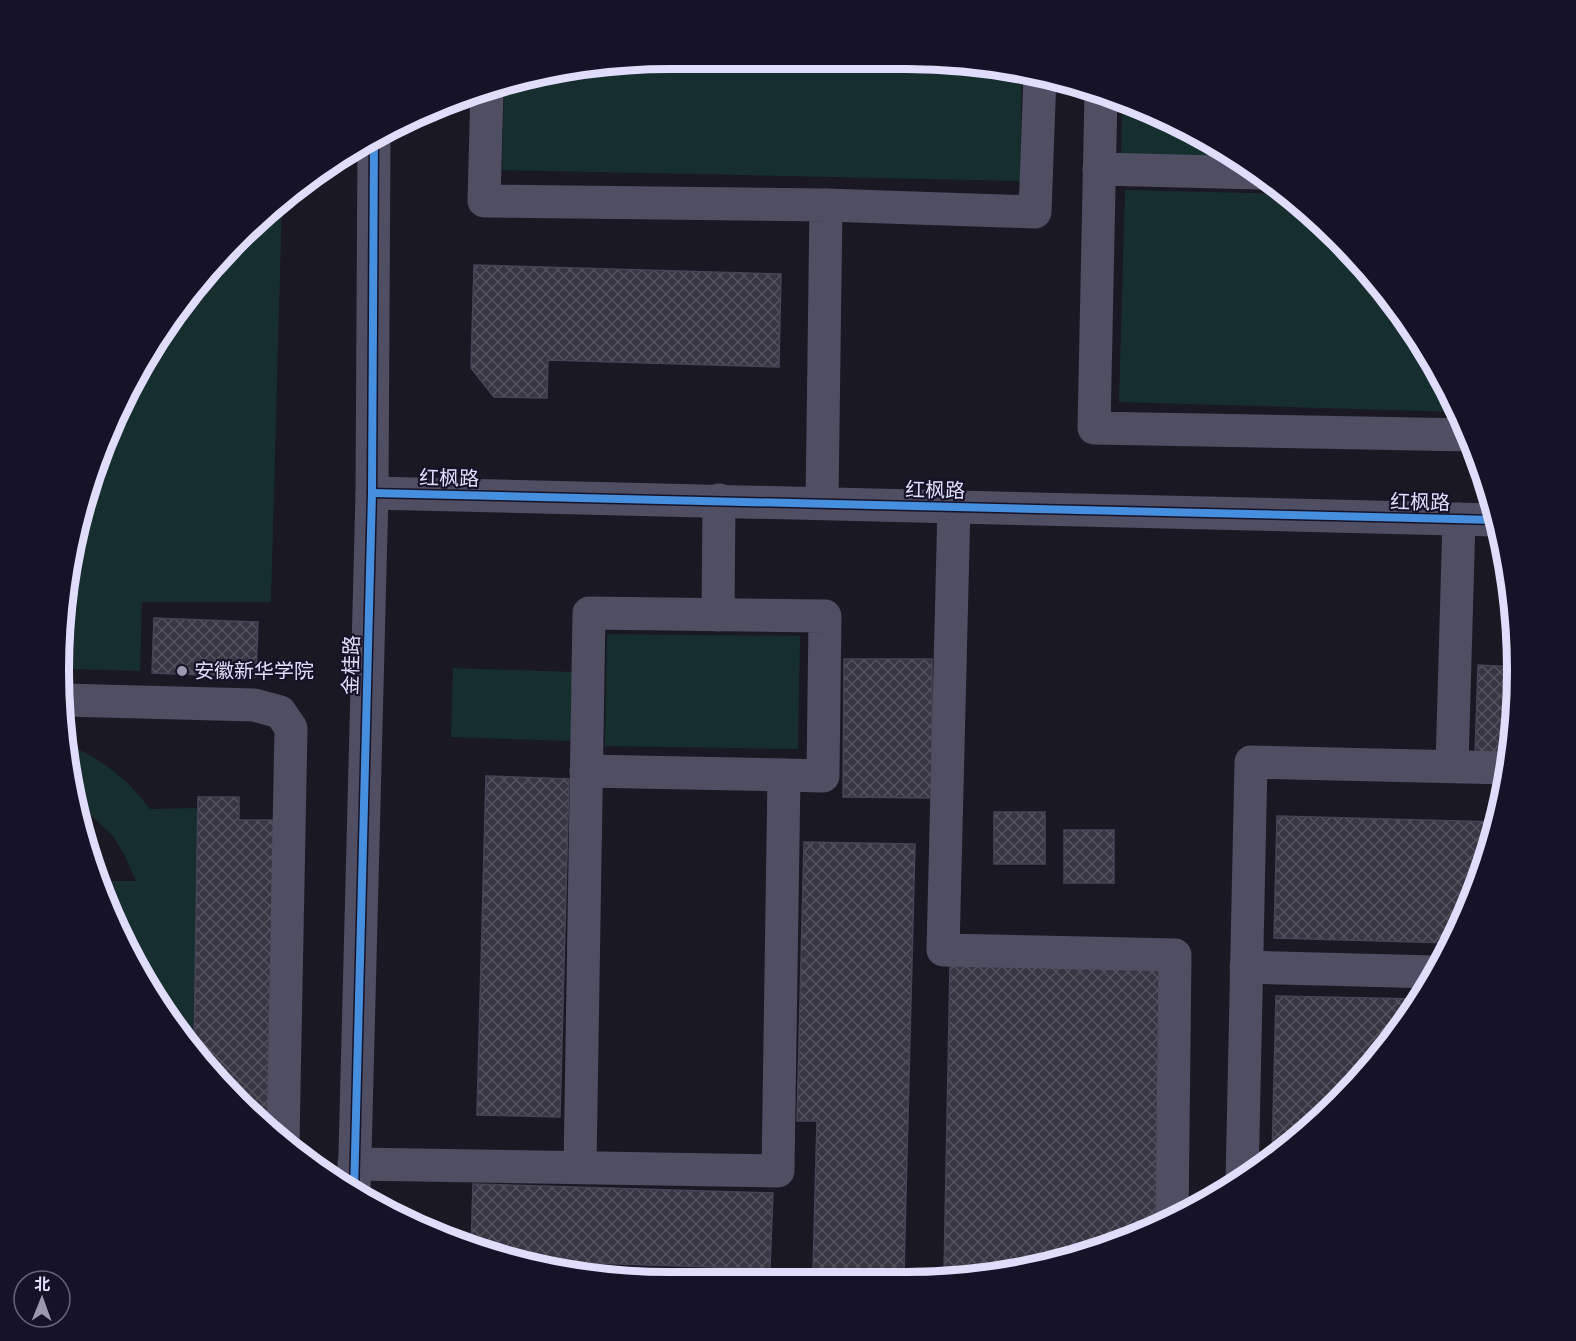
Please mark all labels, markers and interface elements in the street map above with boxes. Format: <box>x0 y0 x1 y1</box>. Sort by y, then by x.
street label: 红枫路 <box>419 464 479 490</box>
street label: 红枫路 <box>905 476 965 502</box>
street label: 红枫路 <box>1390 488 1450 514</box>
street label: 金桂路 <box>337 635 363 695</box>
place label: 安徽新华学院 <box>194 658 314 682</box>
marker: 安徽新华学院 <box>175 664 189 678</box>
north arrow <box>12 1269 72 1329</box>
text: 北 <box>34 1274 50 1294</box>

